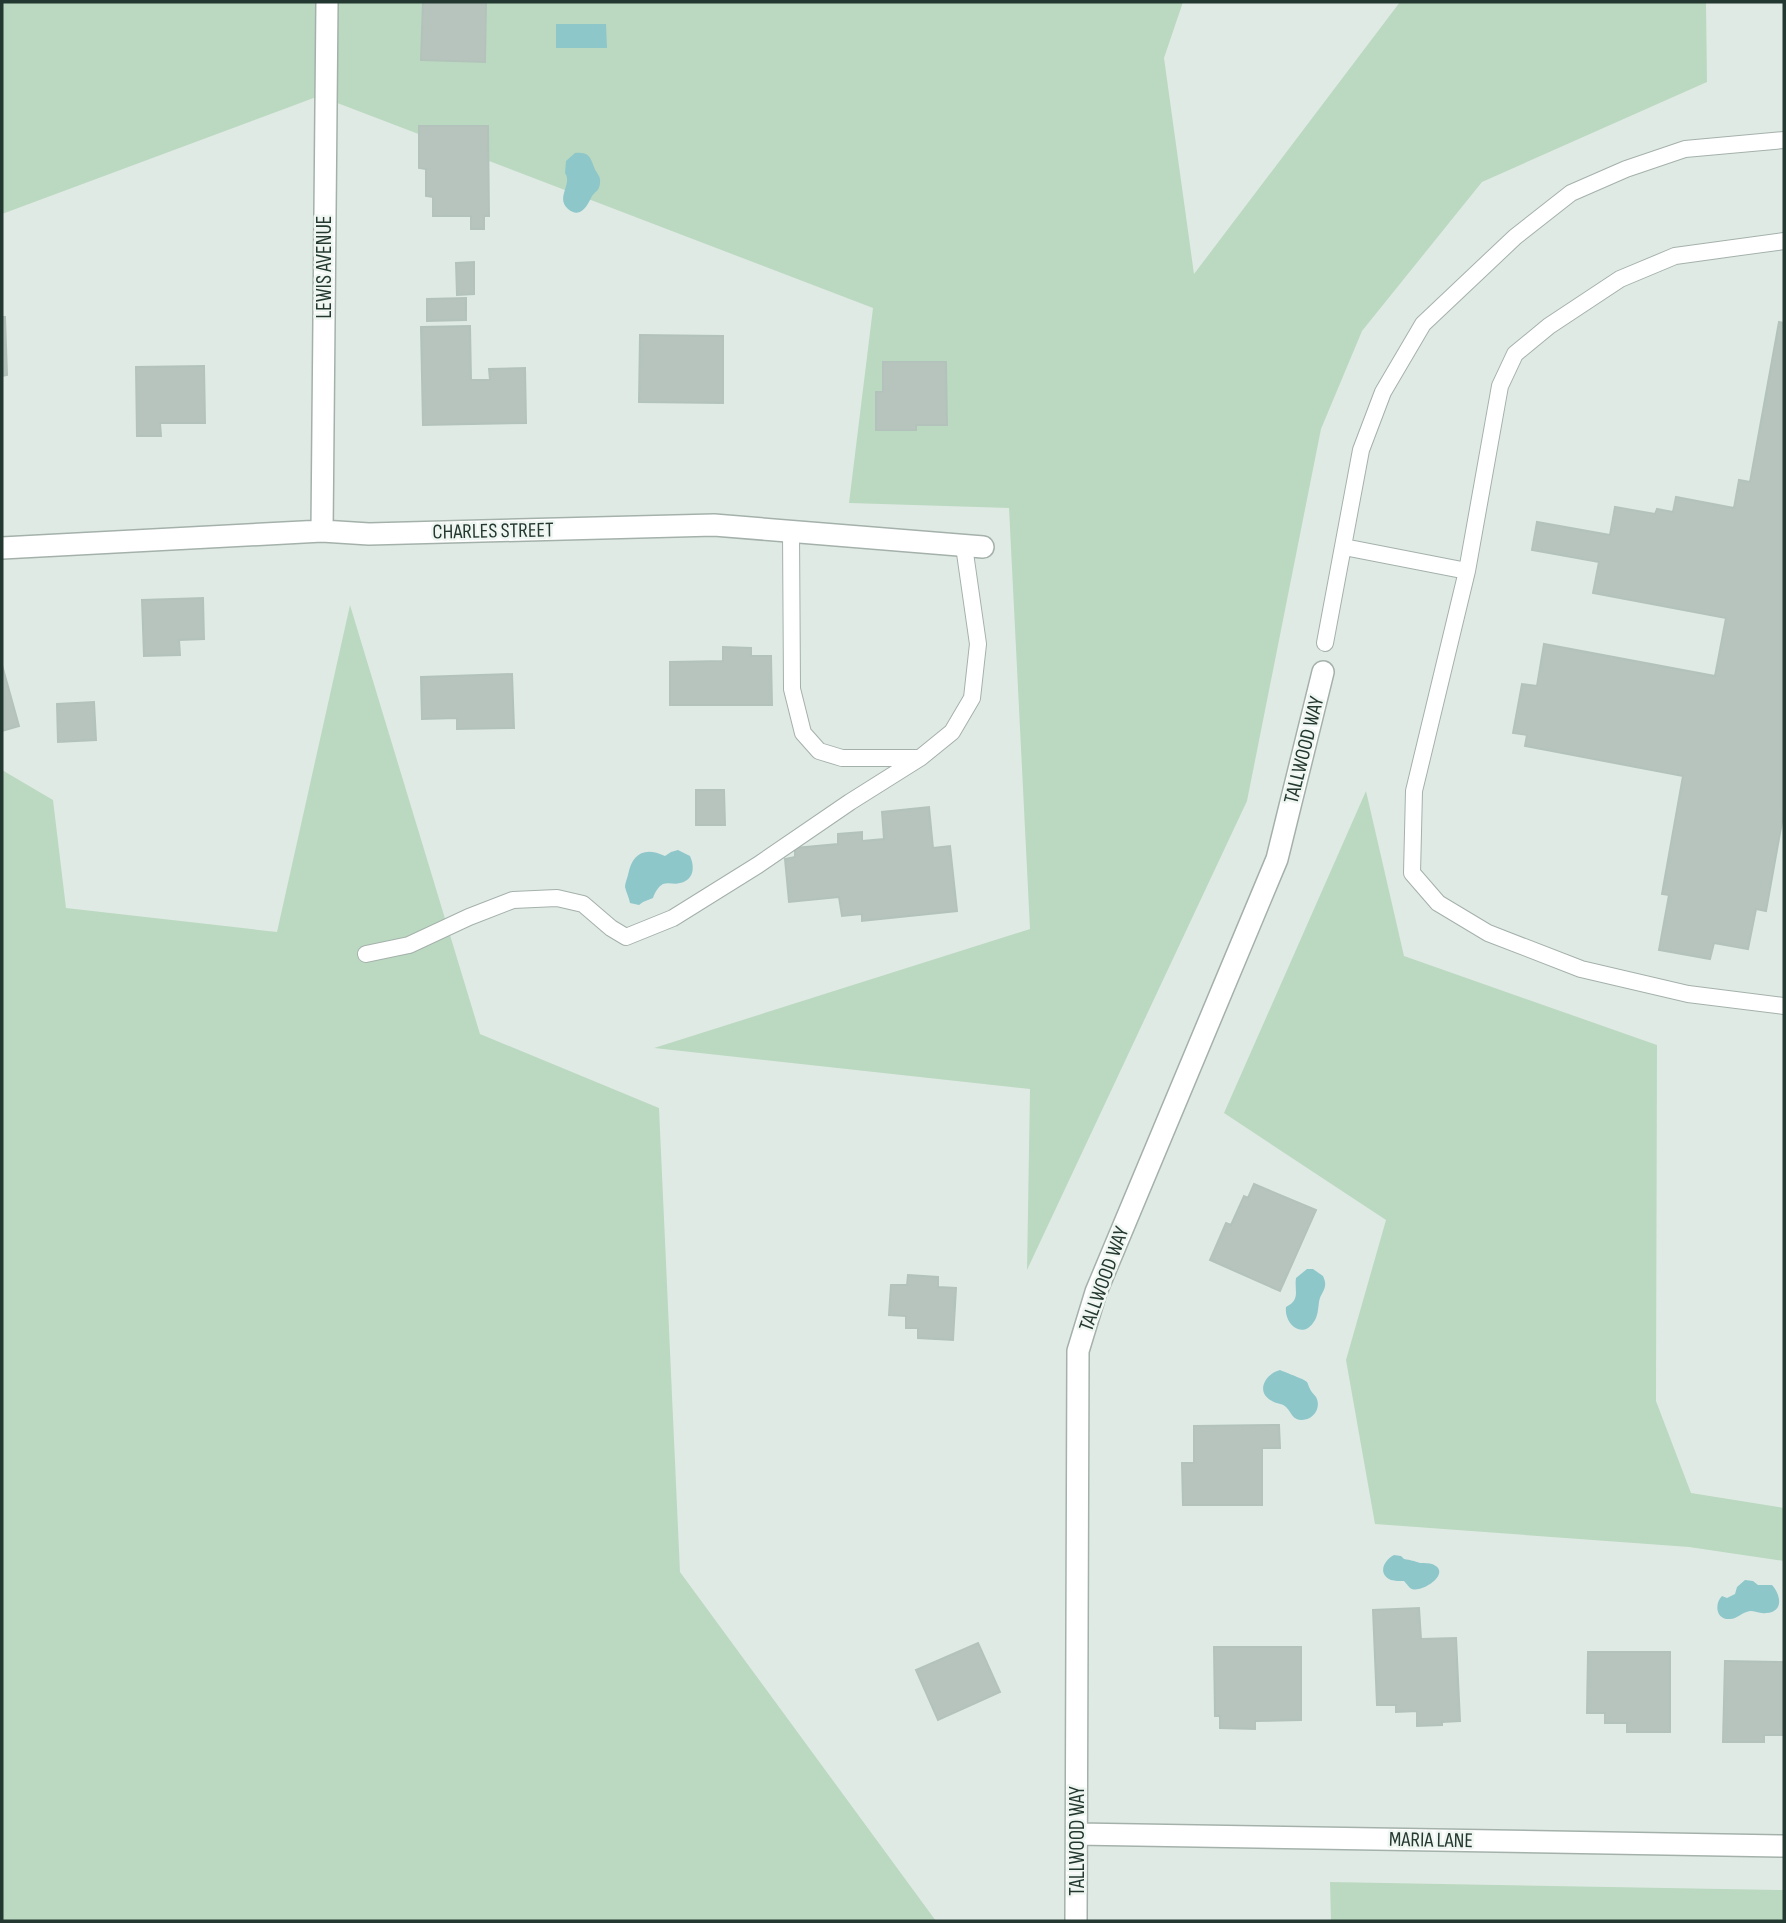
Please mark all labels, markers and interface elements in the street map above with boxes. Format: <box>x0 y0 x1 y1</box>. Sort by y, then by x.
street label: LEWIS AVENUE <box>312 216 337 318</box>
street label: CHARLES STREET <box>432 517 554 545</box>
street label: TALLWOOD WAY <box>1279 694 1329 806</box>
street label: TALLWOOD WAY <box>1074 1223 1135 1335</box>
street label: TALLWOOD WAY <box>1065 1786 1090 1896</box>
street label: MARIA LANE <box>1389 1827 1473 1853</box>

